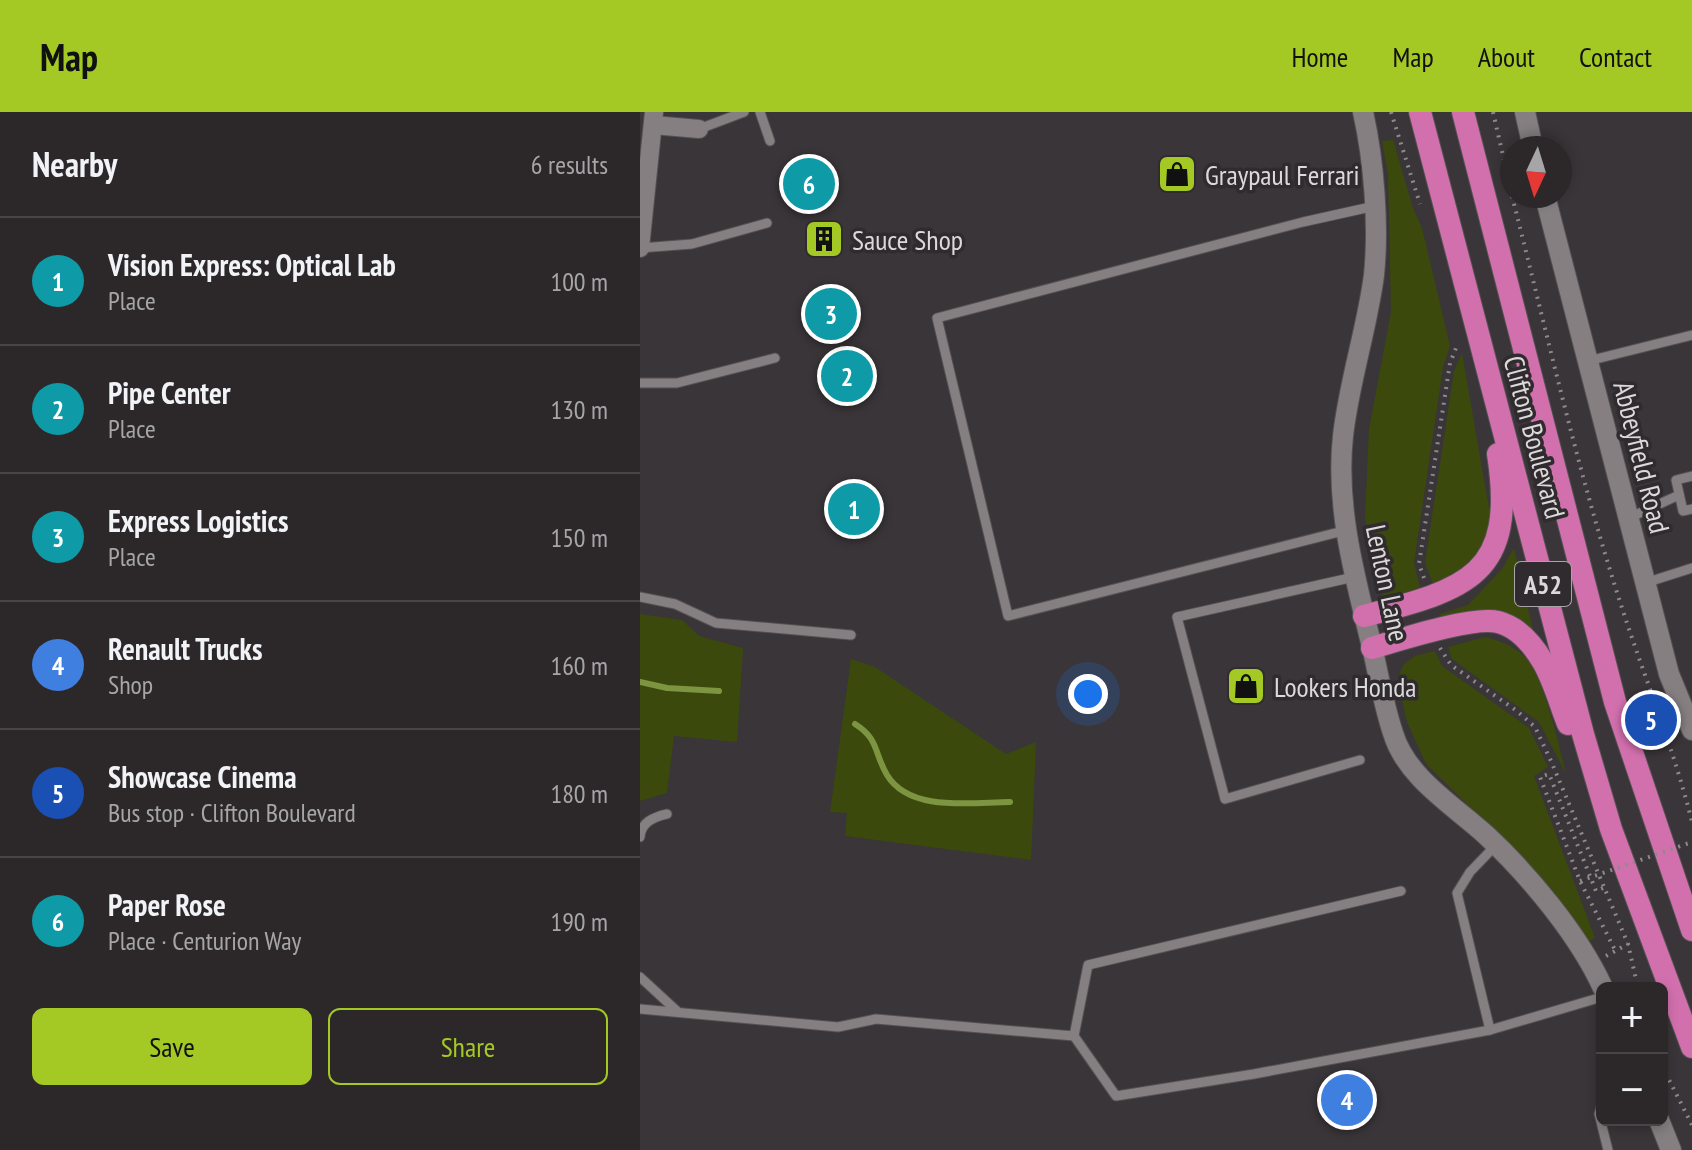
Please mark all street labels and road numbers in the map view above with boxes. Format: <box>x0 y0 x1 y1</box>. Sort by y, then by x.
street label: Clifton Boulevard <box>1496 352 1574 522</box>
street label: Abbeyfield Road <box>1605 377 1679 537</box>
street label: Lenton Lane <box>1358 521 1418 645</box>
road number: A52 <box>1515 562 1571 606</box>

